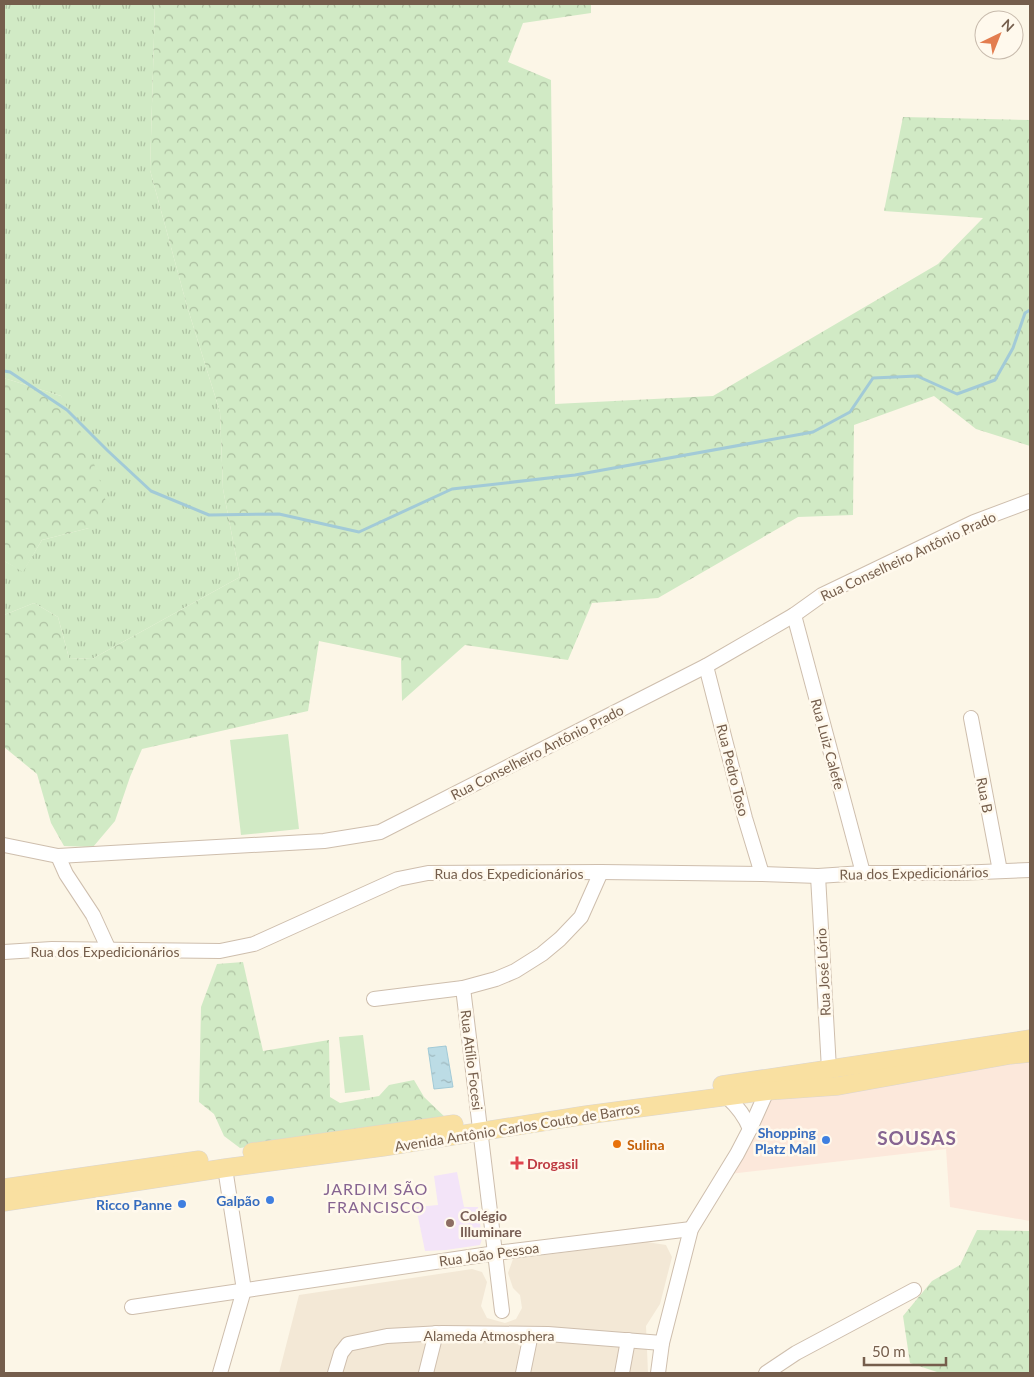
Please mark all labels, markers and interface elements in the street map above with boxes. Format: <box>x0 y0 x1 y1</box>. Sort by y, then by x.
north arrow <box>974 10 1024 60</box>
text: N <box>998 15 1018 35</box>
street label: Rua Conselheiro Antônio Prado <box>818 508 999 604</box>
street label: Rua Luiz Calefe <box>808 697 848 791</box>
street label: Rua Conselheiro Antônio Prado <box>448 701 626 803</box>
street label: Rua Pedro Toso <box>713 722 753 818</box>
street label: Rua B <box>973 776 997 814</box>
street label: Rua dos Expedicionários <box>839 863 989 883</box>
street label: Rua dos Expedicionários <box>435 865 583 882</box>
street label: Rua José Lório <box>812 928 834 1016</box>
street label: Rua dos Expedicionários <box>31 943 179 960</box>
street label: Rua Atílio Focesi <box>457 1009 487 1111</box>
street label: Avenida Antônio Carlos Couto de Barros <box>393 1099 641 1155</box>
place label: Shopping Platz Mall <box>755 1124 817 1157</box>
district label: SOUSAS <box>877 1126 957 1149</box>
marker: Shopping Platz Mall <box>820 1134 832 1146</box>
place label: Sulina <box>627 1136 665 1153</box>
marker: Sulina <box>611 1138 623 1150</box>
place label: Drogasil <box>527 1155 578 1172</box>
marker: Drogasil <box>511 1157 523 1169</box>
district label: JARDIM SÃO FRANCISCO <box>324 1179 428 1216</box>
place label: Galpão <box>216 1192 260 1209</box>
marker: Galpão <box>264 1194 276 1206</box>
place label: Ricco Panne <box>96 1196 173 1213</box>
marker: Ricco Panne <box>176 1198 188 1210</box>
place label: Colégio Illuminare <box>460 1207 522 1240</box>
marker: Colégio Illuminare <box>444 1217 456 1229</box>
street label: Rua João Pessoa <box>438 1239 540 1269</box>
street label: Alameda Atmosphera <box>423 1327 555 1344</box>
scale bar <box>864 1334 946 1366</box>
text: 50 m <box>872 1342 906 1360</box>

